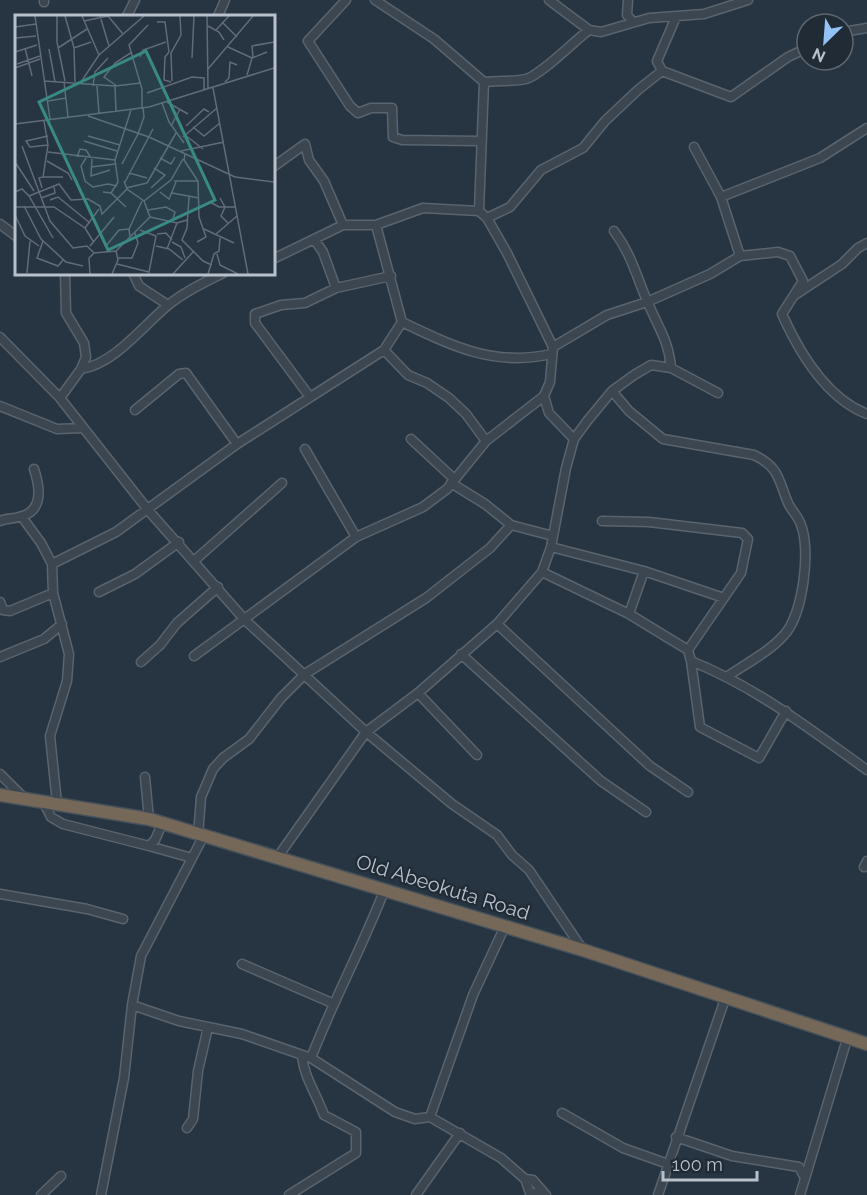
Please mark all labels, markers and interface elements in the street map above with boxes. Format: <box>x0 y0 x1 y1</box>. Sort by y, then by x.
north arrow <box>795 12 855 72</box>
inset map <box>15 15 274 274</box>
text: N <box>809 44 828 66</box>
street label: Old Abeokuta Road <box>353 849 533 925</box>
scale bar <box>663 1144 758 1182</box>
text: 100 m <box>672 1154 723 1175</box>

